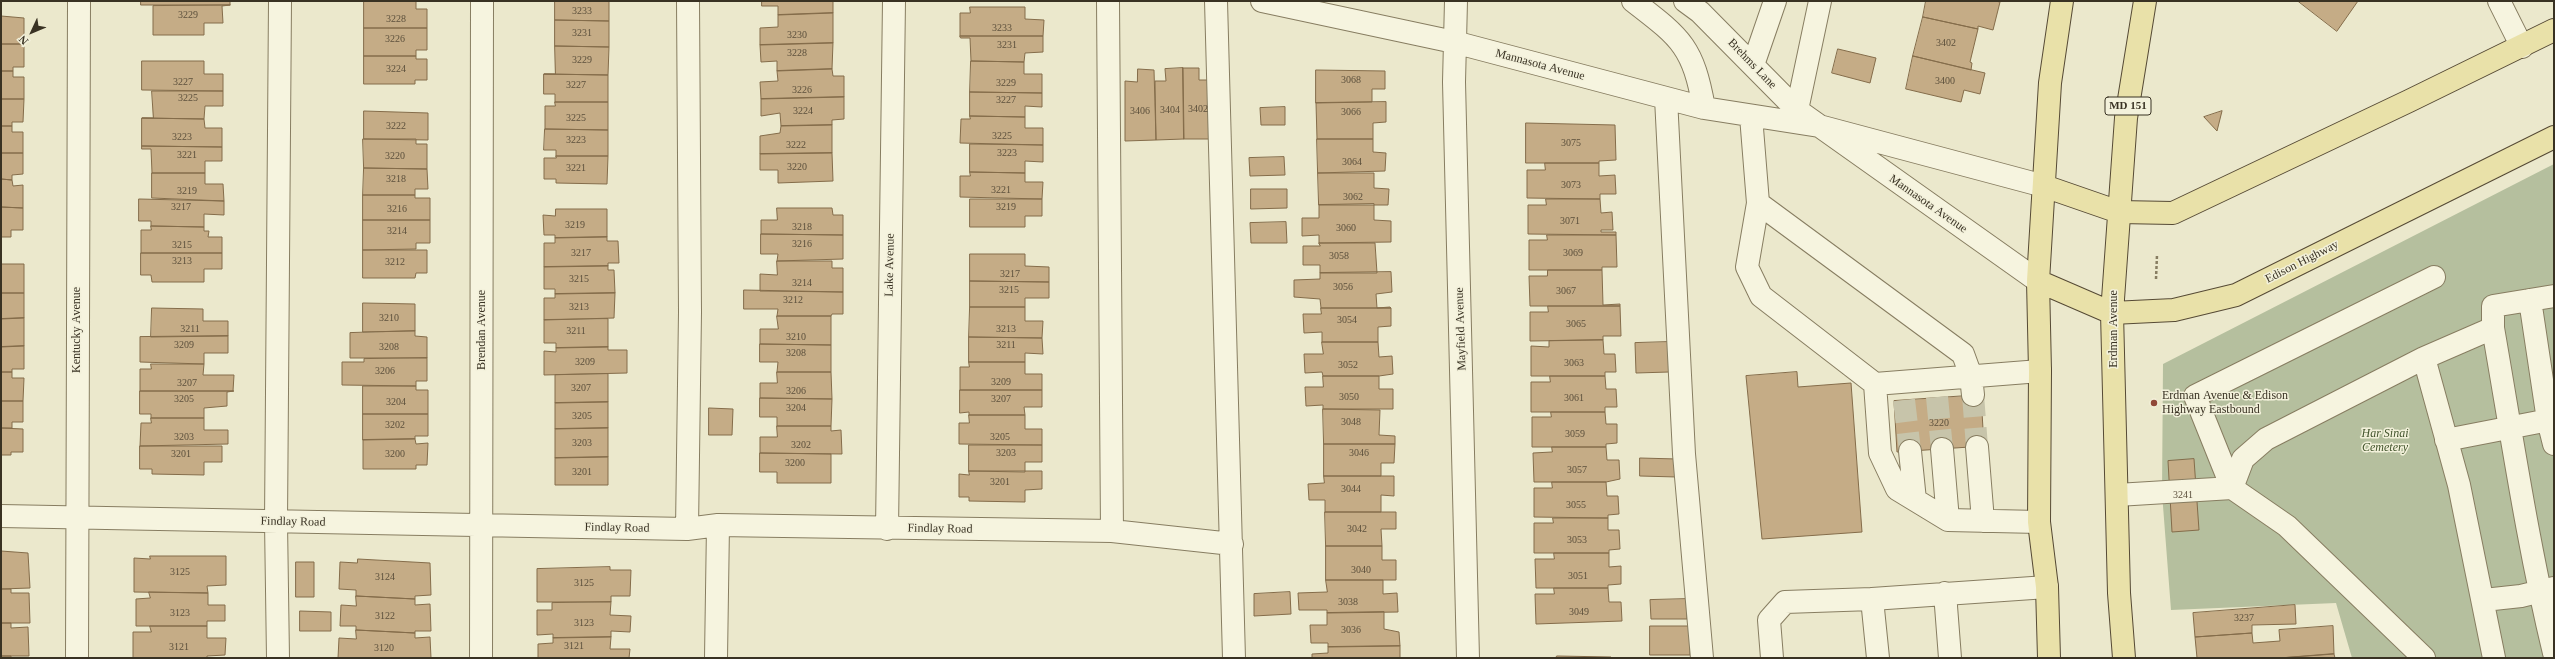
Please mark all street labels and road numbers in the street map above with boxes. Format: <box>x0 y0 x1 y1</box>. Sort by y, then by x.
street label: Brehms Lane <box>1724 36 1780 92</box>
street label: Mannasota Avenue <box>1494 46 1586 84</box>
road number: MD 151 <box>2105 97 2151 115</box>
street label: Mannasota Avenue <box>1886 172 1970 236</box>
street label: Lake Avenue <box>882 233 898 297</box>
street label: Edison Highway <box>2263 237 2341 287</box>
street label: Kentucky Avenue <box>70 287 84 373</box>
street label: Mayfield Avenue <box>1452 287 1470 371</box>
street label: Brendan Avenue <box>475 290 489 370</box>
street label: Erdman Avenue <box>2107 290 2121 368</box>
street label: Findlay Road <box>260 514 326 530</box>
street label: Findlay Road <box>584 520 650 536</box>
street label: Findlay Road <box>907 521 973 537</box>

